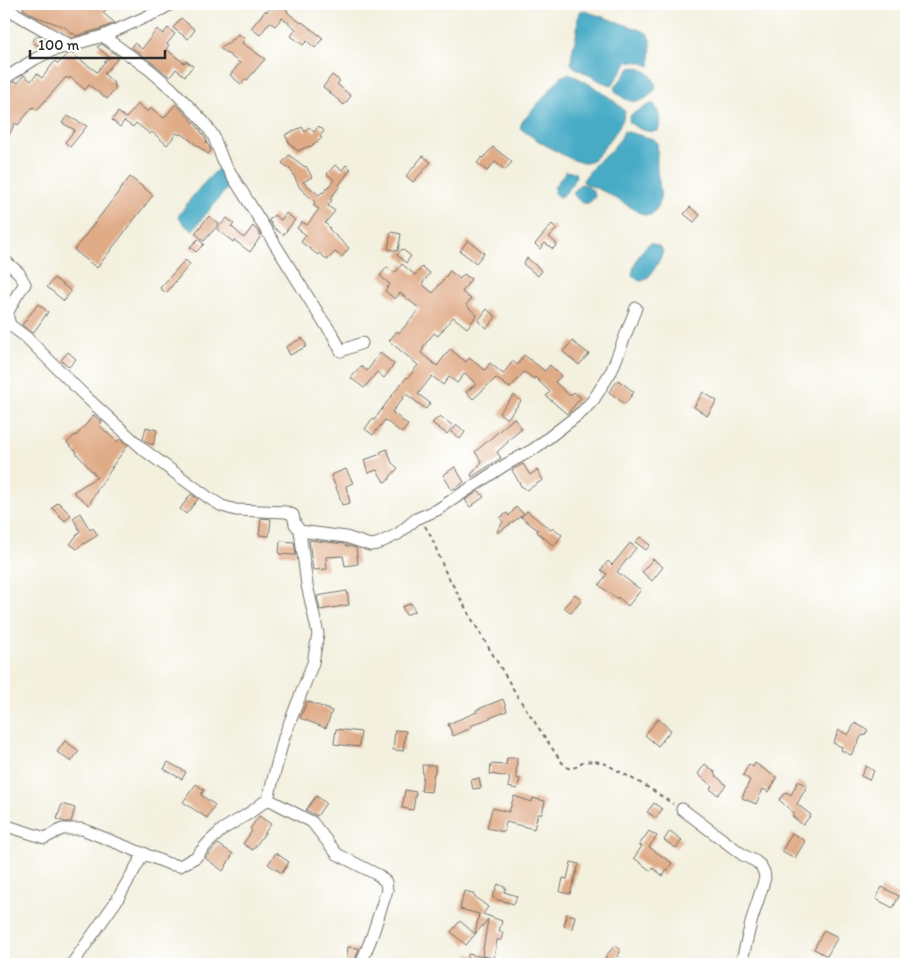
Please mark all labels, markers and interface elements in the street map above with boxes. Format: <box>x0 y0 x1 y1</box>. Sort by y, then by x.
scale bar <box>30 28 165 60</box>
text: 100 m <box>38 36 80 54</box>

